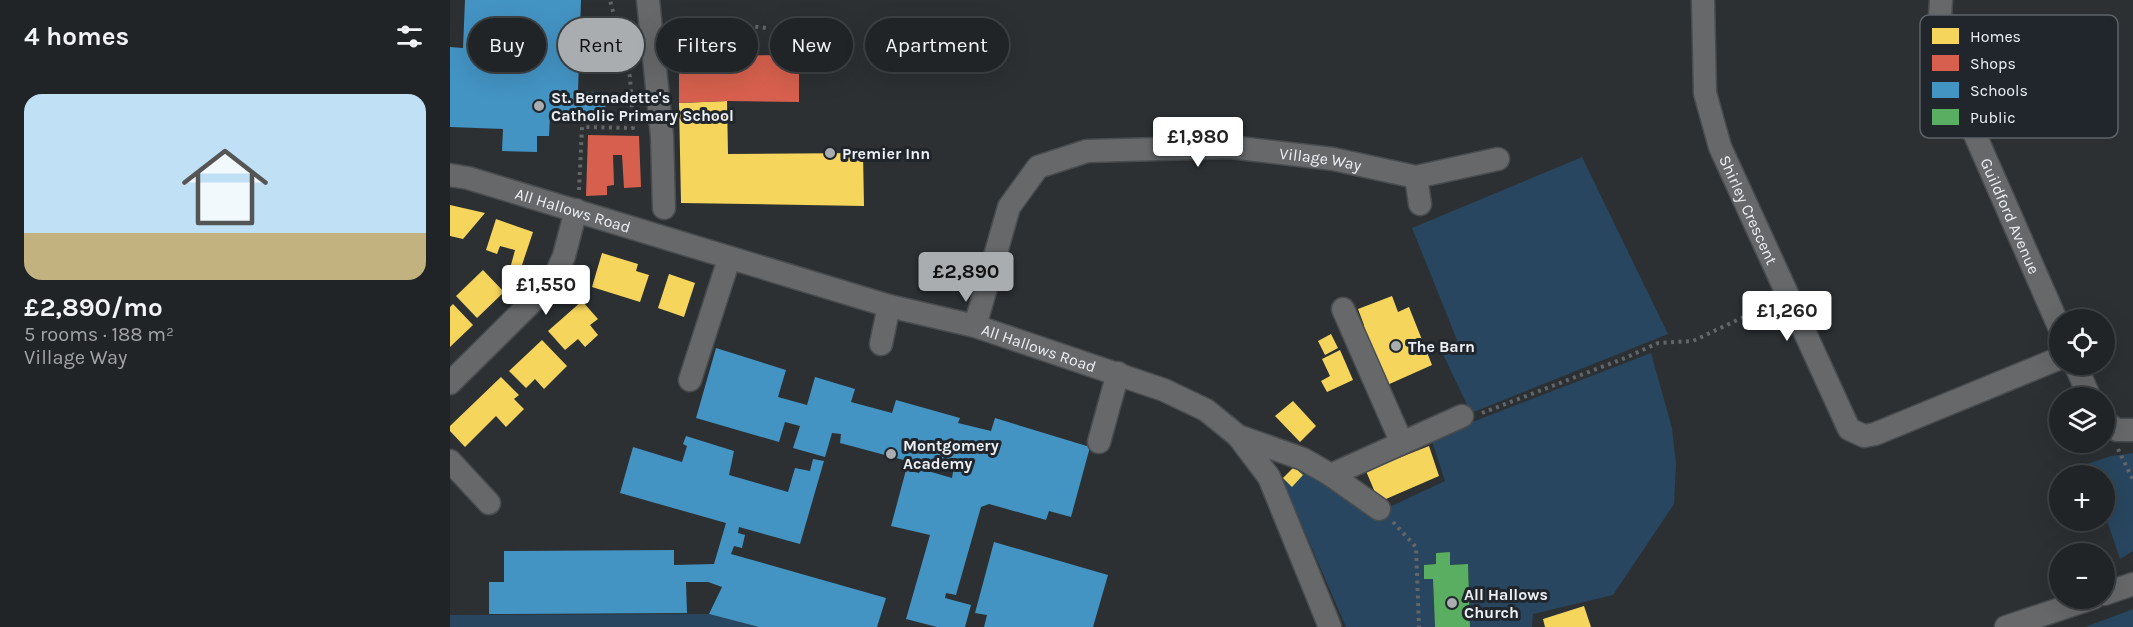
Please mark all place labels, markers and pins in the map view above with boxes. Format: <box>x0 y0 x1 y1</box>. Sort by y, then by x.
place label: St. Bernadette's Catholic Primary School <box>551 88 734 125</box>
marker: St. Bernadette's Catholic Primary School <box>532 99 546 113</box>
pin: £1,980 <box>1149 117 1247 168</box>
place label: Premier Inn <box>842 144 930 163</box>
marker: Premier Inn <box>823 146 837 160</box>
pin: £2,890 <box>917 252 1015 303</box>
pin: £1,550 <box>497 265 595 316</box>
pin: £1,260 <box>1738 291 1836 342</box>
place label: The Barn <box>1408 337 1475 356</box>
marker: The Barn <box>1389 339 1403 353</box>
place label: Montgomery Academy <box>903 436 999 473</box>
marker: Montgomery Academy <box>884 447 898 461</box>
place label: All Hallows Church <box>1464 585 1548 622</box>
marker: All Hallows Church <box>1445 596 1459 610</box>

